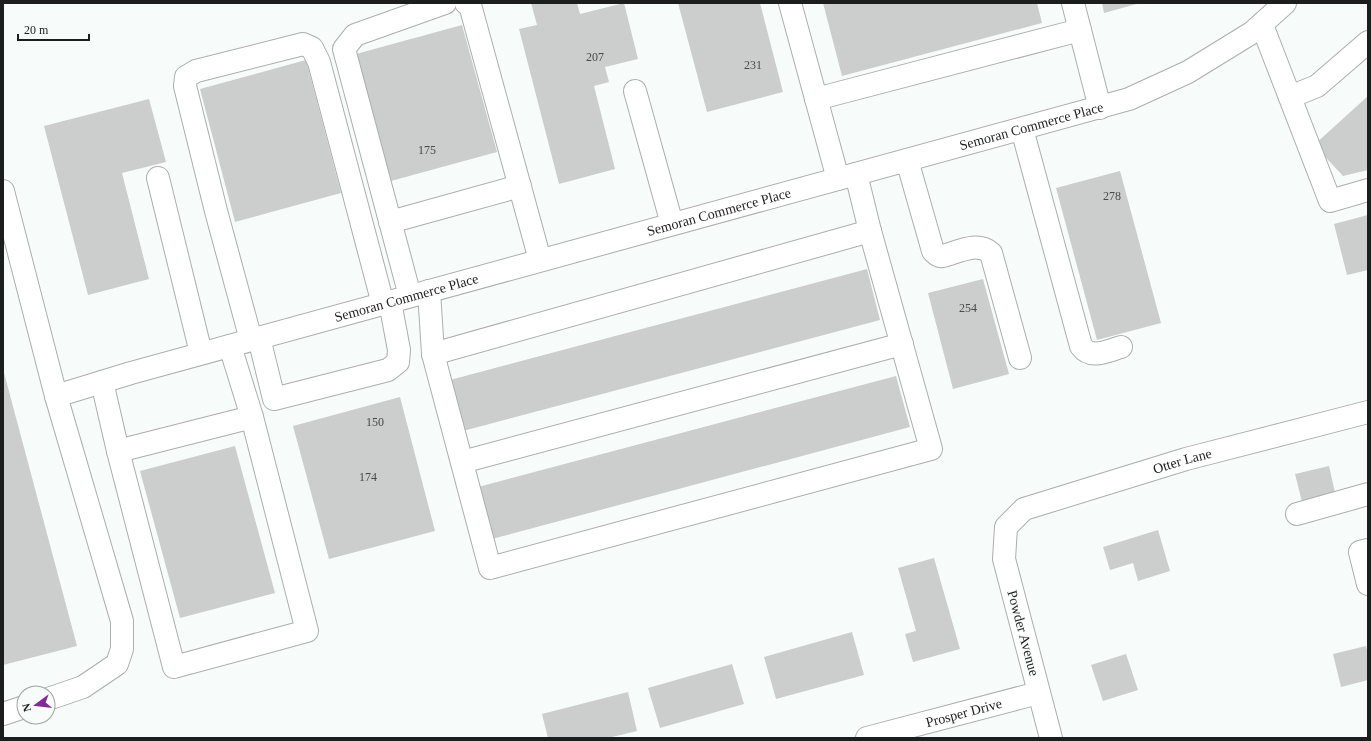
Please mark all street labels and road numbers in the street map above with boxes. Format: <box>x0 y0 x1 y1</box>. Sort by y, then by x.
street label: Semoran Commerce Place <box>958 99 1105 153</box>
street label: Semoran Commerce Place <box>645 185 792 239</box>
street label: Semoran Commerce Place <box>333 270 480 324</box>
street label: Otter Lane <box>1151 445 1213 476</box>
street label: Powder Avenue <box>1004 589 1042 677</box>
street label: Prosper Drive <box>924 695 1003 730</box>

